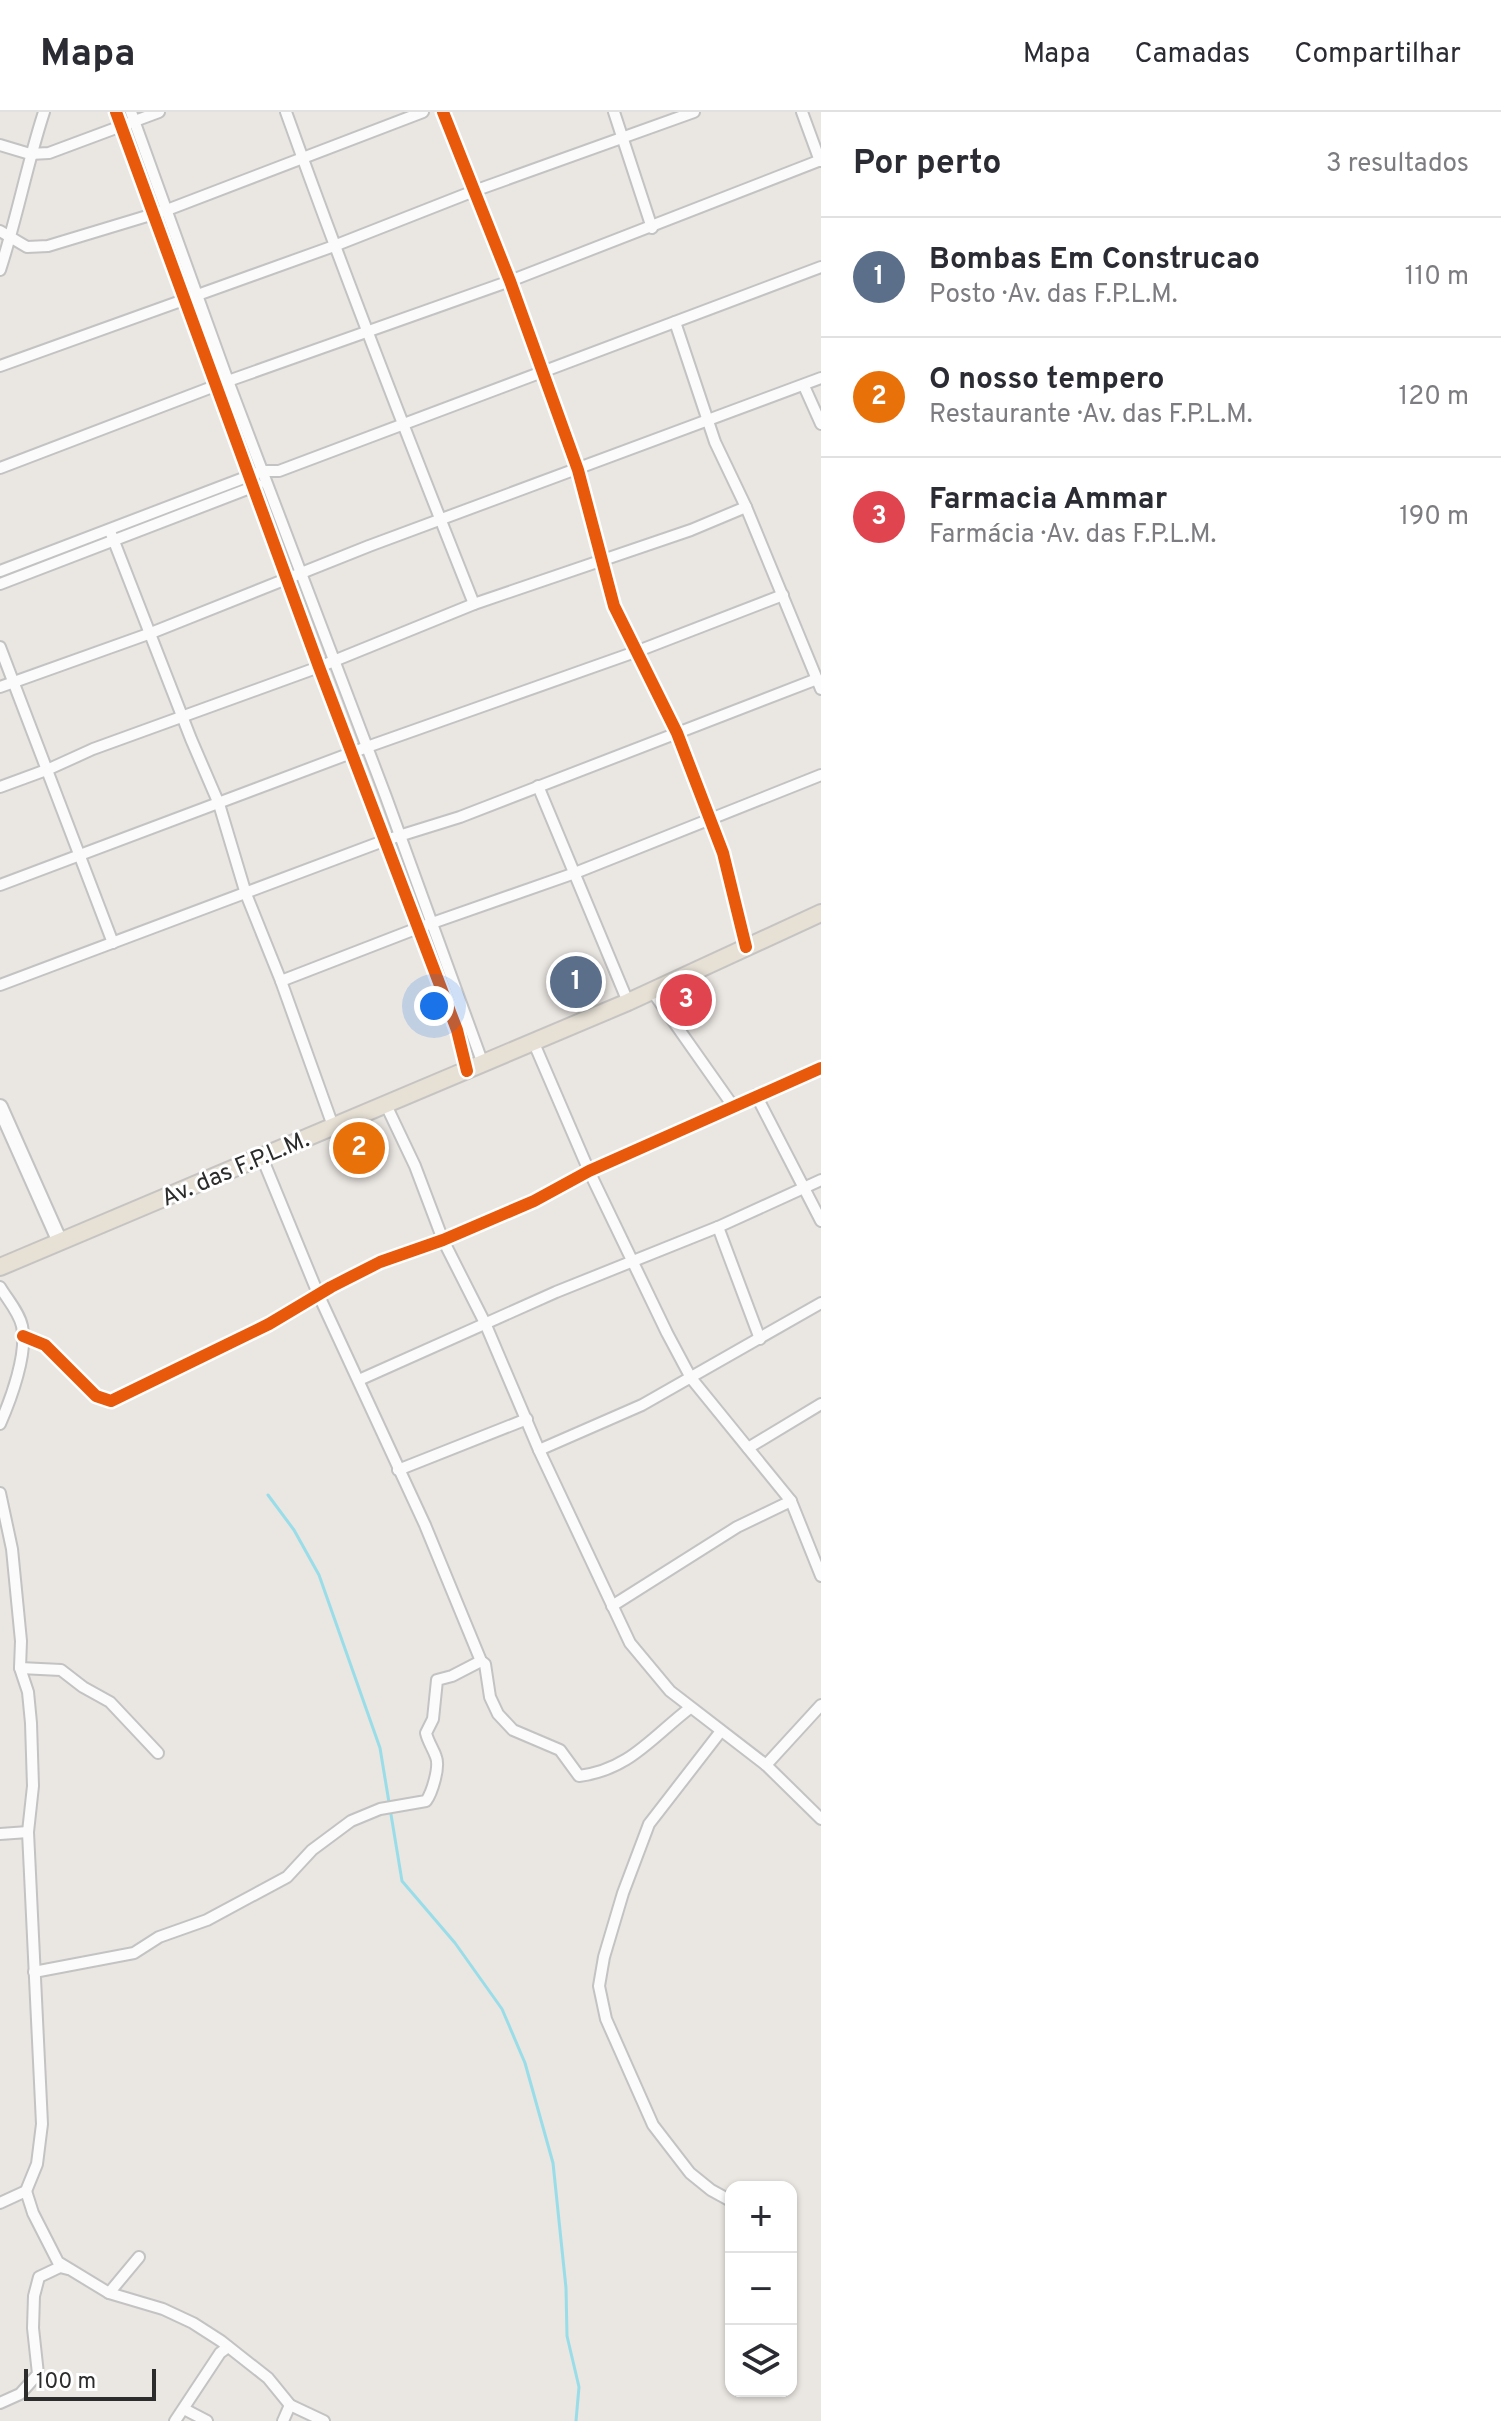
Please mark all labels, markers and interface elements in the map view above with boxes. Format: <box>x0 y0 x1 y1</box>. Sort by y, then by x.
text: Mapa <box>40 31 136 80</box>
text: Mapa <box>1023 37 1090 73</box>
text: Camadas <box>1134 37 1250 73</box>
text: Compartilhar <box>1294 37 1461 73</box>
text: Por perto <box>853 143 1002 186</box>
text: 3 resultados <box>1326 148 1469 181</box>
text: Bombas Em Construcao <box>929 242 1260 279</box>
text: 1 <box>874 261 884 294</box>
text: 110 m <box>1405 261 1469 294</box>
text: Posto · Av. das F.P.L.M. <box>929 279 1178 312</box>
text: O nosso tempero <box>929 362 1164 399</box>
text: 2 <box>871 381 887 414</box>
text: 120 m <box>1399 381 1469 414</box>
text: Restaurante · Av. das F.P.L.M. <box>929 399 1253 432</box>
text: Farmacia Ammar <box>929 482 1167 519</box>
text: 3 <box>871 501 887 534</box>
text: 190 m <box>1399 501 1469 534</box>
text: Farmácia · Av. das F.P.L.M. <box>929 519 1216 552</box>
pin: 1 <box>550 952 602 1012</box>
pin: 3 <box>660 970 712 1030</box>
your location <box>414 986 454 1026</box>
pin: 2 <box>333 1118 385 1178</box>
street label: Av. das F.P.L.M. <box>157 1125 314 1214</box>
map controls <box>725 2181 797 2397</box>
button: + <box>725 2181 797 2253</box>
button: − <box>725 2253 797 2325</box>
button: layers <box>725 2325 797 2397</box>
scale bar <box>24 2365 156 2401</box>
text: 100 m <box>36 2369 96 2396</box>

